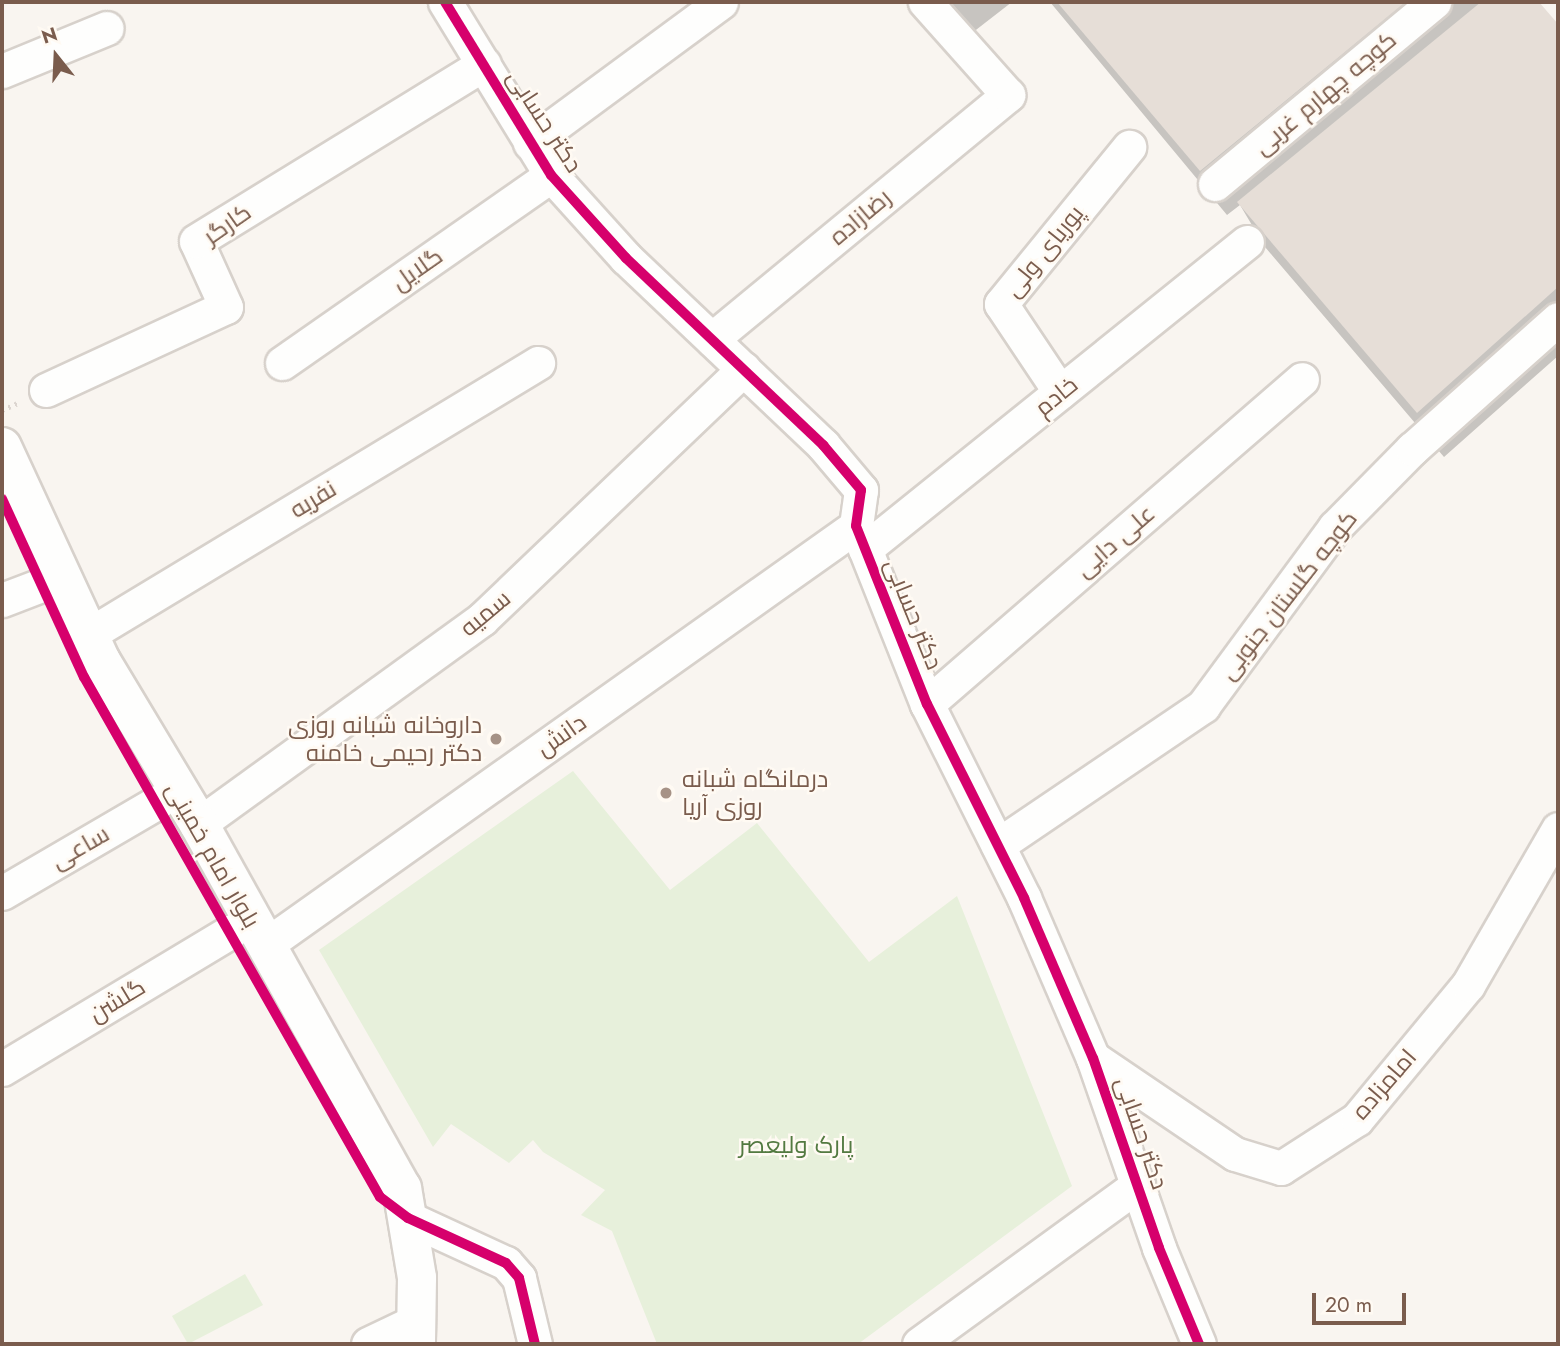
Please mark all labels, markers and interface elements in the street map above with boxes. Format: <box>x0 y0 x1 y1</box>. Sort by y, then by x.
text: N <box>38 20 61 51</box>
north arrow <box>21 21 91 91</box>
street label: کوچه چهارم غربی <box>1248 25 1402 161</box>
street label: دکتر حسابی <box>501 64 589 178</box>
street label: رضازاده <box>823 183 897 251</box>
street label: کارگر <box>198 197 256 251</box>
street label: پوریای ولی <box>998 199 1090 303</box>
street label: گلایل <box>386 241 448 297</box>
street label: خادم <box>1029 370 1083 422</box>
street label: نفریه <box>284 474 342 524</box>
street label: علی دایی <box>1069 499 1161 583</box>
street label: کوچه گلستان جنوبی <box>1213 505 1363 685</box>
street label: دکتر حسابی <box>879 554 949 674</box>
street label: سمیه <box>454 584 516 642</box>
street label: دانش <box>530 708 592 762</box>
place label: داروخانه شبانه روزی دکتر رحیمی خامنه <box>288 711 482 767</box>
marker: داروخانه شبانه روزی دکتر رحیمی خامنه <box>488 731 504 747</box>
place label: درمانگاه شبانه روزی آریا <box>682 765 828 821</box>
street label: بلوار امام خمینی <box>160 777 266 933</box>
marker: درمانگاه شبانه روزی آریا <box>656 783 676 803</box>
street label: ساعی <box>46 819 114 875</box>
street label: گلشن <box>84 972 150 1028</box>
street label: امامزاده <box>1346 1043 1422 1125</box>
street label: دکتر حسابی <box>1109 1073 1175 1193</box>
park label: پارک ولیعصر <box>739 1131 853 1159</box>
scale bar <box>1315 1280 1410 1324</box>
text: 20 m <box>1325 1290 1372 1320</box>

